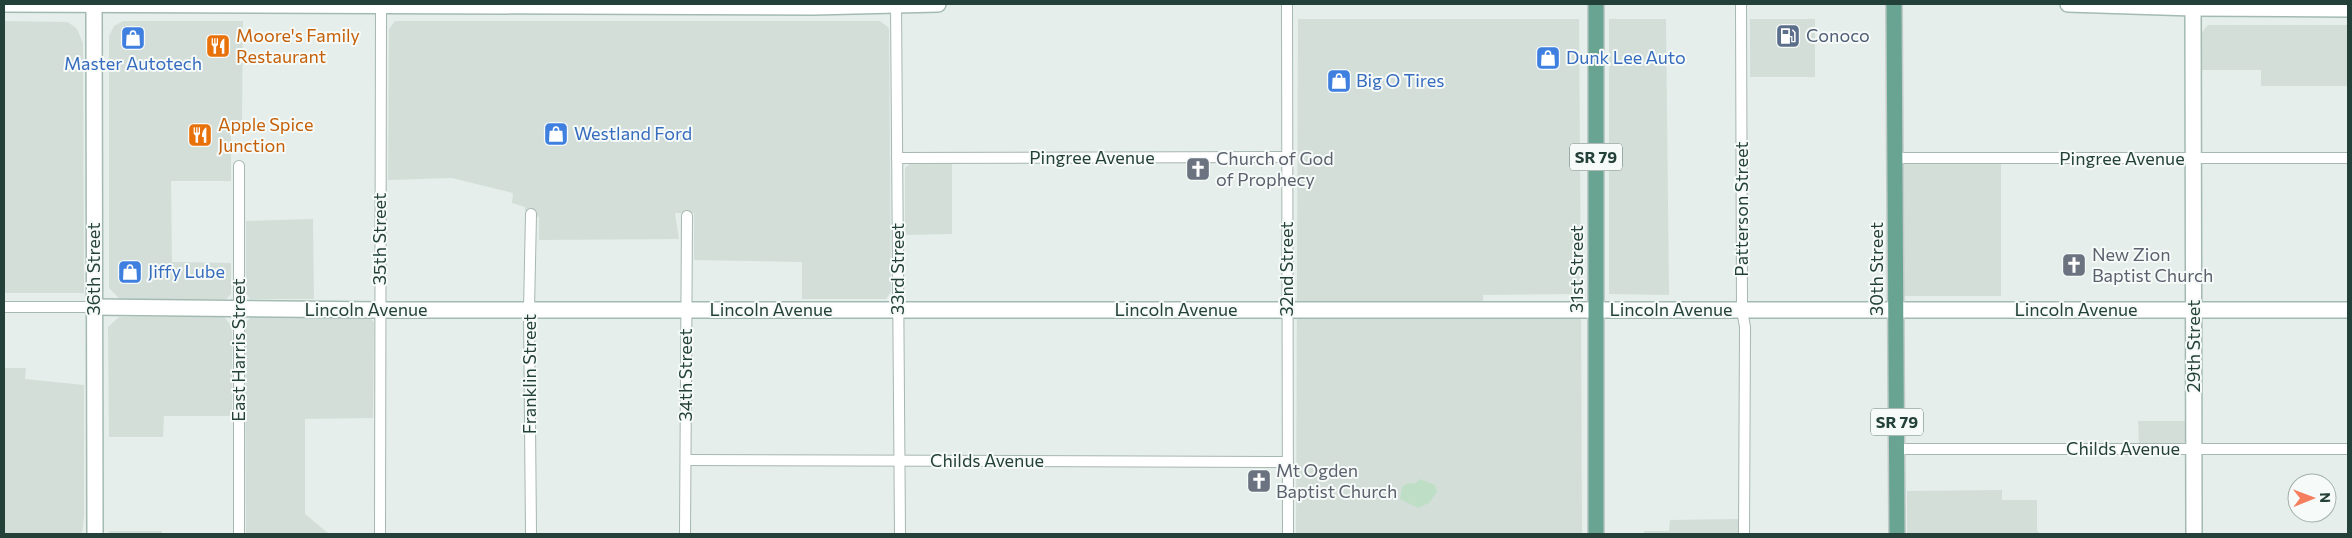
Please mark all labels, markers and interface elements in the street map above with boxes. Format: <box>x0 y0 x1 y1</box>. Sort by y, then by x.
fuel station icon: Conoco <box>1775 23 1801 49</box>
place label: Moore's Family Restaurant <box>236 24 360 67</box>
place label: Conoco <box>1806 24 1870 46</box>
shop icon: Master Autotech <box>120 25 146 51</box>
restaurant icon: Moore's Family Restaurant <box>205 33 231 59</box>
shop icon: Dunk Lee Auto <box>1535 45 1561 71</box>
place label: Dunk Lee Auto <box>1566 46 1686 68</box>
place label: Master Autotech <box>64 52 202 74</box>
shop icon: Big O Tires <box>1326 68 1352 94</box>
place label: Big O Tires <box>1356 69 1444 91</box>
place label: Apple Spice Junction <box>218 113 313 156</box>
shop icon: Westland Ford <box>543 121 569 147</box>
restaurant icon: Apple Spice Junction <box>187 122 213 148</box>
place label: Westland Ford <box>574 122 692 144</box>
street label: Patterson Street <box>1730 141 1752 277</box>
road number: SR 79 <box>1570 144 1622 170</box>
street label: Pingree Avenue <box>1029 146 1155 168</box>
place label: Church of God of Prophecy <box>1216 147 1334 190</box>
street label: Pingree Avenue <box>2059 147 2185 169</box>
church icon: Church of God of Prophecy <box>1185 156 1211 182</box>
street label: 35th Street <box>368 193 390 285</box>
street label: 32nd Street <box>1275 221 1297 317</box>
street label: 36th Street <box>82 222 104 316</box>
street label: 30th Street <box>1865 222 1887 316</box>
street label: 33rd Street <box>886 223 908 315</box>
street label: 31st Street <box>1565 225 1587 313</box>
place label: New Zion Baptist Church <box>2092 243 2213 286</box>
church icon: New Zion Baptist Church <box>2061 252 2087 278</box>
shop icon: Jiffy Lube <box>117 259 143 285</box>
place label: Jiffy Lube <box>148 260 225 282</box>
street label: East Harris Street <box>227 278 249 422</box>
street label: Lincoln Avenue <box>304 298 428 320</box>
street label: Lincoln Avenue <box>709 298 833 320</box>
street label: Lincoln Avenue <box>1114 298 1238 320</box>
street label: Lincoln Avenue <box>1609 298 1733 320</box>
street label: Lincoln Avenue <box>2014 298 2138 320</box>
street label: 29th Street <box>2182 300 2204 392</box>
street label: Franklin Street <box>518 314 540 434</box>
street label: 34th Street <box>674 328 696 422</box>
road number: SR 79 <box>1871 408 1923 436</box>
street label: Childs Avenue <box>2066 437 2180 459</box>
street label: Childs Avenue <box>930 449 1044 471</box>
place label: Mt Ogden Baptist Church <box>1276 459 1397 502</box>
church icon: Mt Ogden Baptist Church <box>1246 468 1272 494</box>
north arrow <box>2287 473 2337 523</box>
text: N <box>2317 492 2334 503</box>

